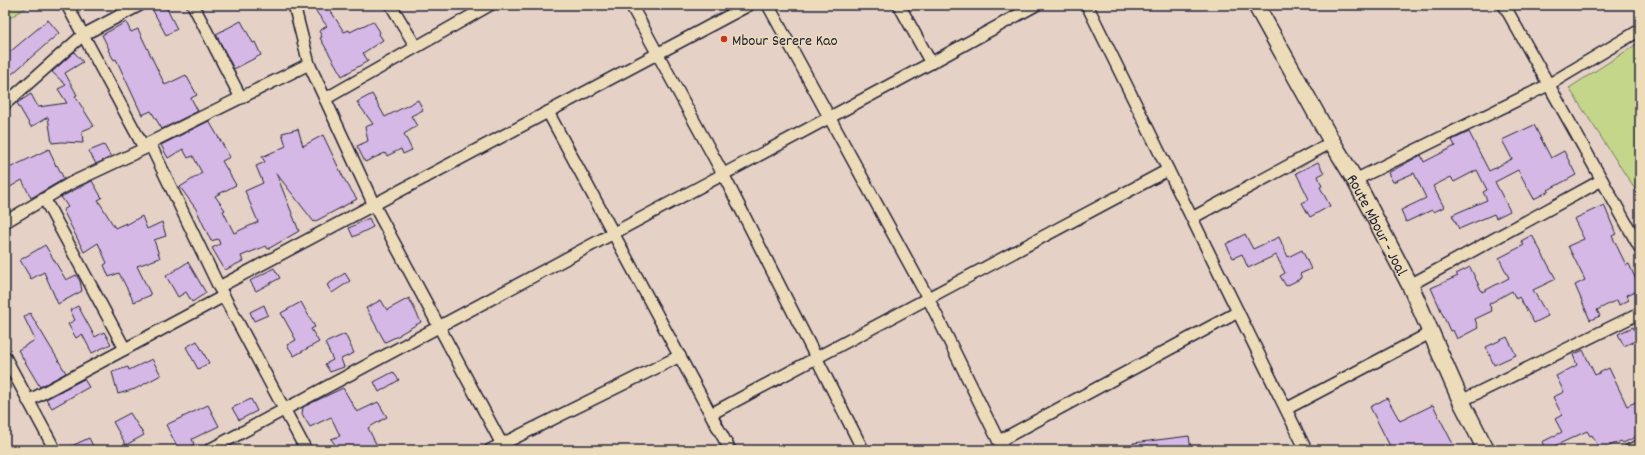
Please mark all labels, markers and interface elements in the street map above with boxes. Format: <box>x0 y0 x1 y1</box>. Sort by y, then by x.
place label: Mbour Serere Kao <box>732 30 838 53</box>
marker: Mbour Serere Kao <box>719 34 729 44</box>
street label: Route Mbour - Joal <box>1340 170 1412 280</box>

